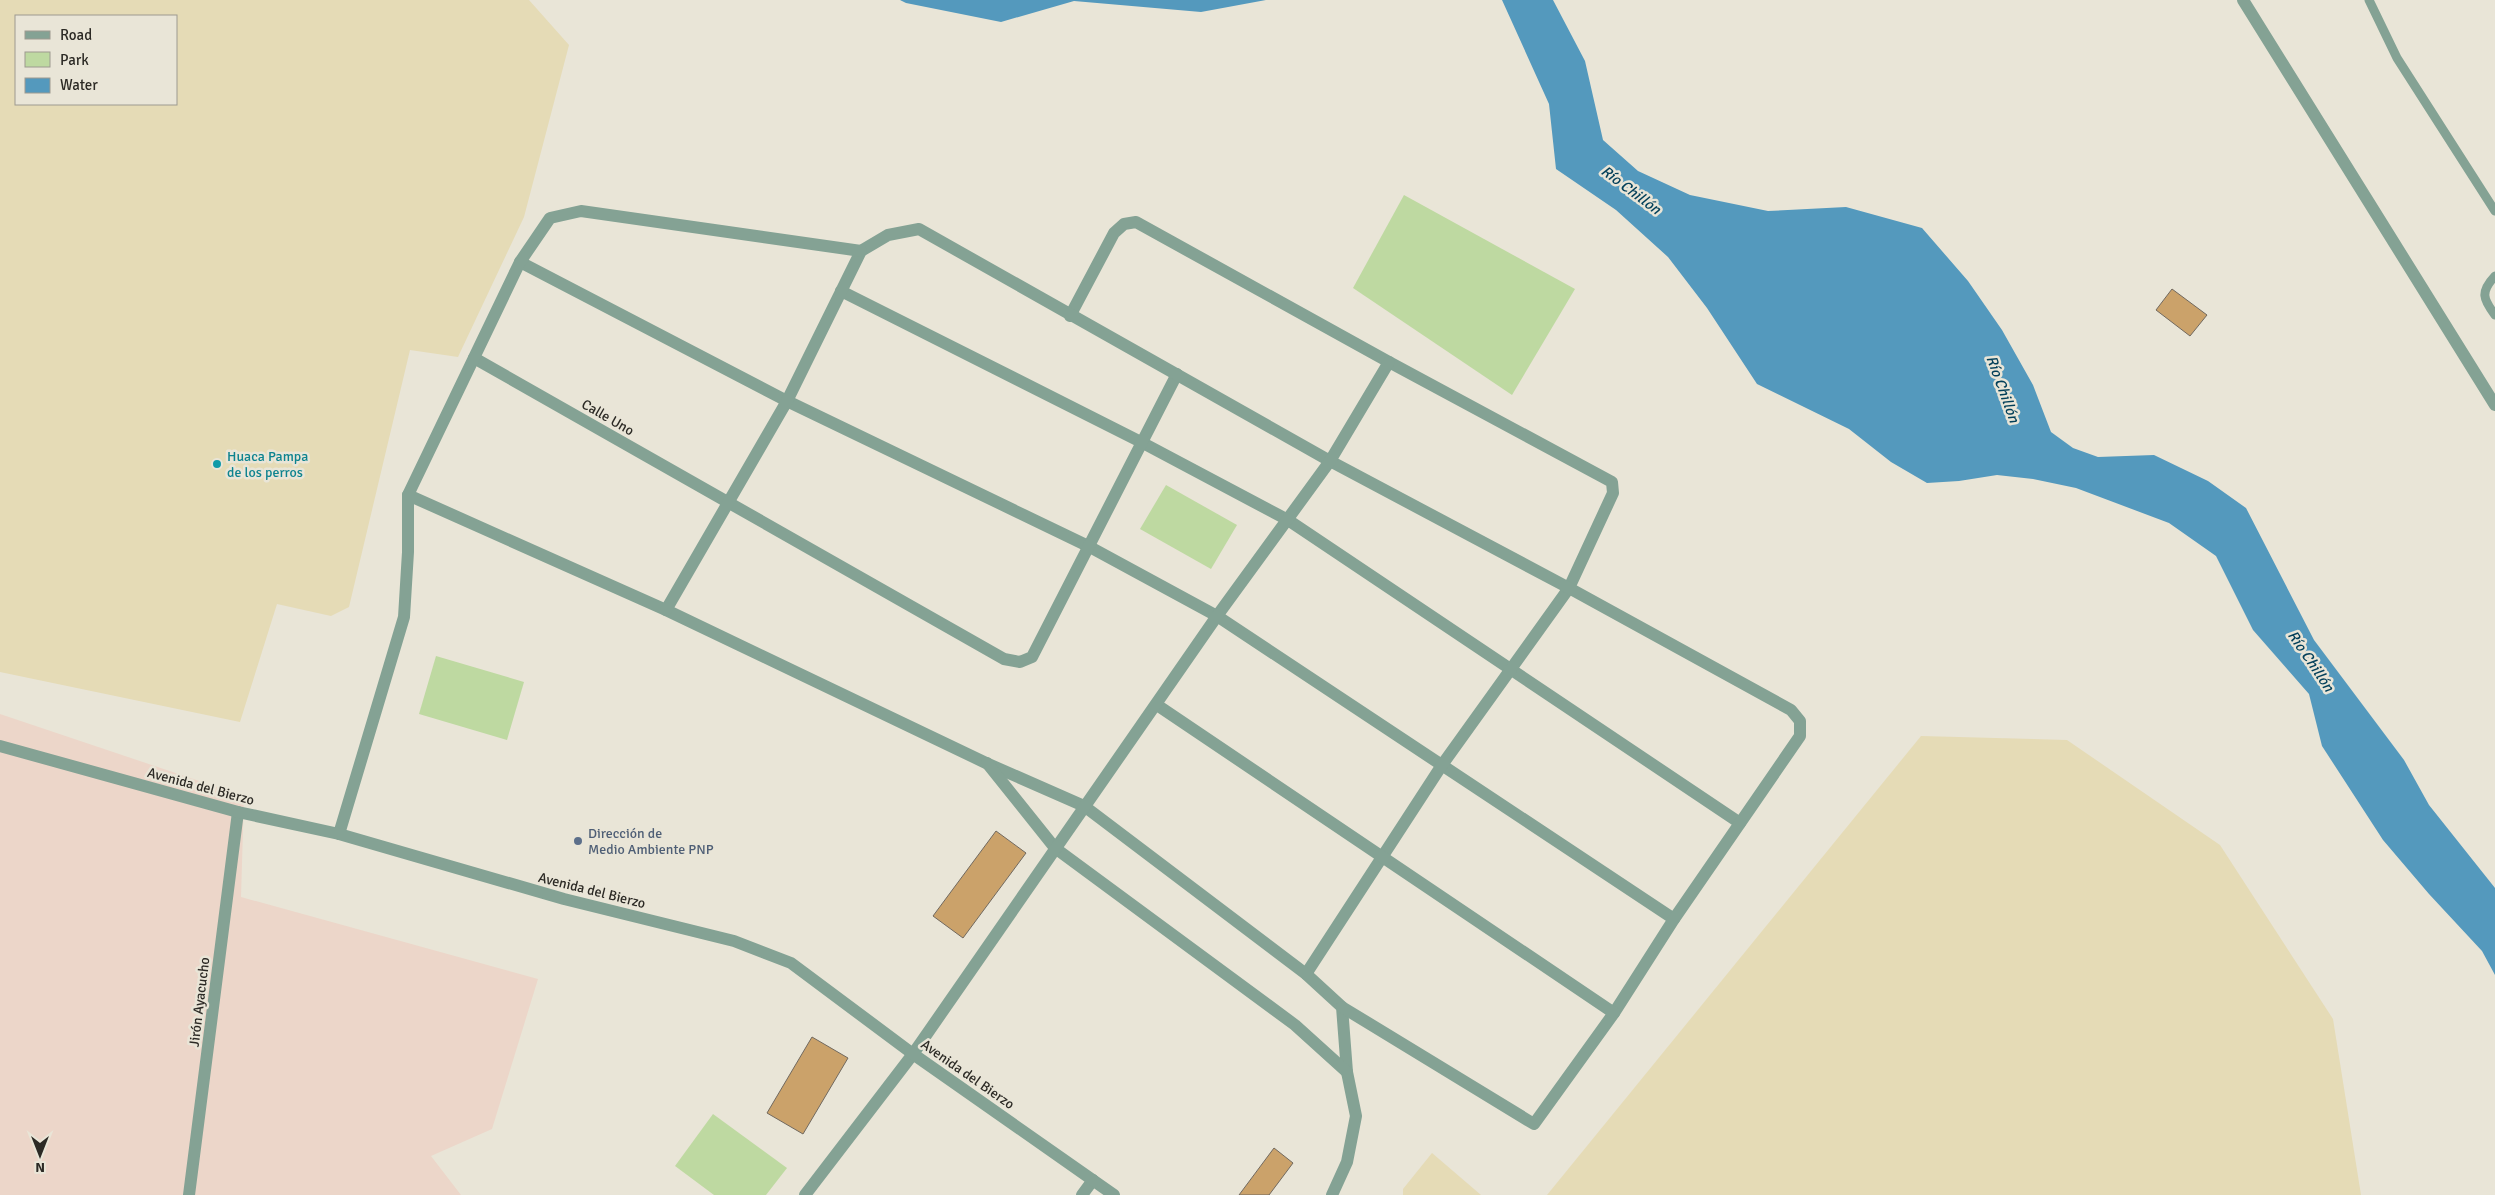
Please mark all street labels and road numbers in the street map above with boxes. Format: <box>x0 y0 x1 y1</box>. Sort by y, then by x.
street label: Calle Uno <box>578 396 637 439</box>
street label: Avenida del Bierzo <box>146 764 256 809</box>
street label: Avenida del Bierzo <box>536 869 647 912</box>
street label: Jirón Ayacucho <box>186 956 213 1048</box>
street label: Avenida del Bierzo <box>918 1036 1018 1113</box>

